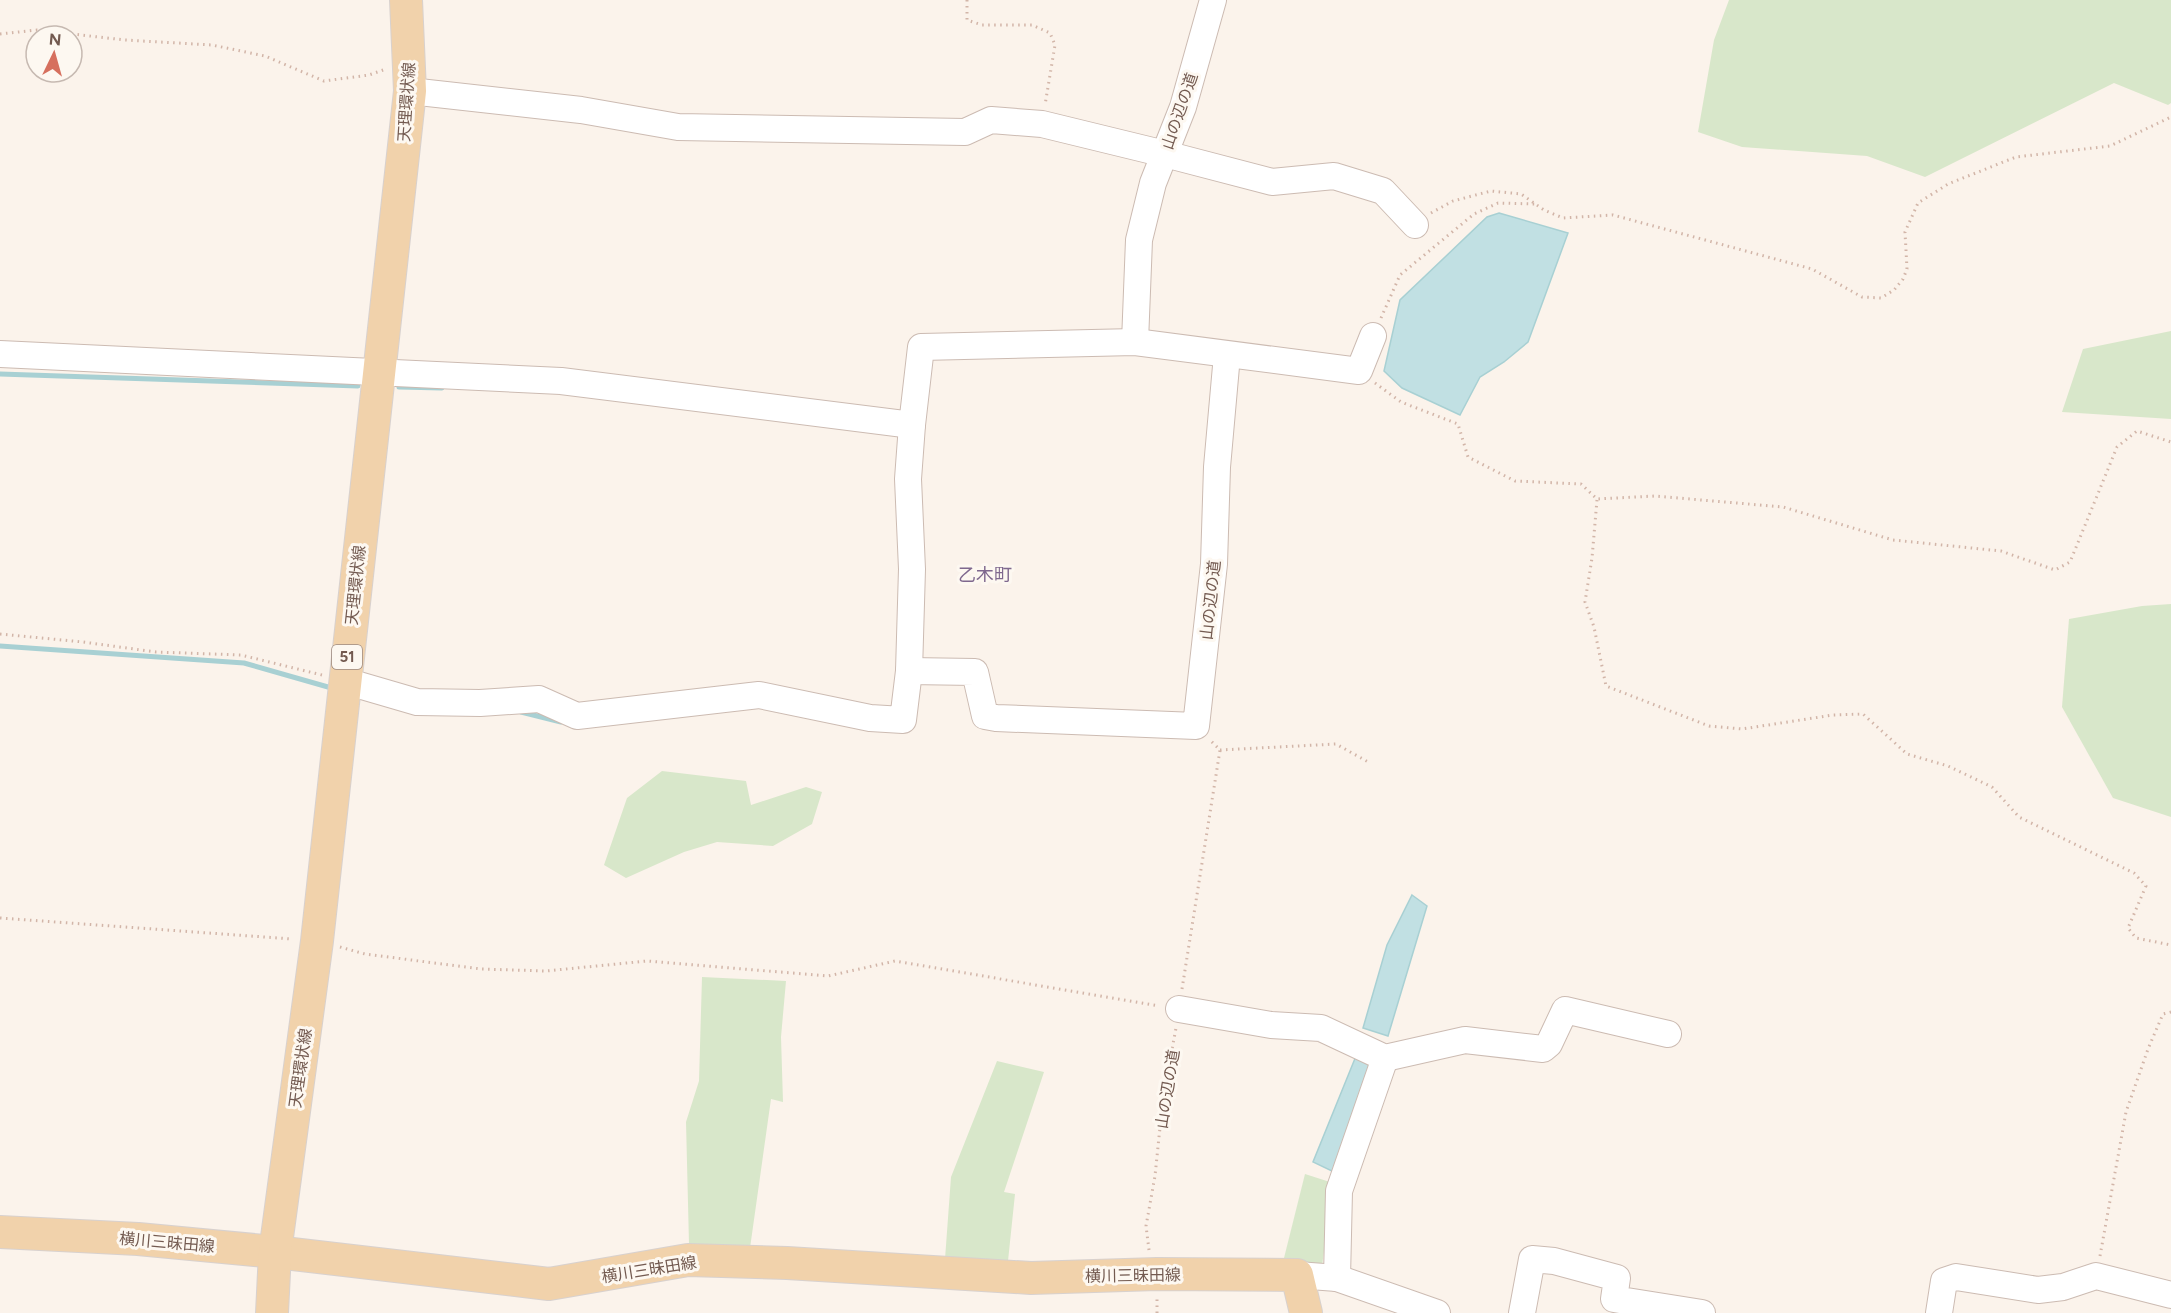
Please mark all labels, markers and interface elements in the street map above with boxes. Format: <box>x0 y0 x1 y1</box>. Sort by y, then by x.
north arrow <box>24 24 84 84</box>
text: N <box>48 30 62 50</box>
street label: 天理環状線 <box>394 61 419 143</box>
street label: 山の辺の道 <box>1157 70 1201 152</box>
street label: 天理環状線 <box>342 544 369 626</box>
street label: 山の辺の道 <box>1197 559 1224 641</box>
district label: 乙木町 <box>958 564 1012 586</box>
road number: 51 <box>332 645 362 669</box>
street label: 天理環状線 <box>286 1027 315 1109</box>
street label: 山の辺の道 <box>1152 1048 1183 1130</box>
street label: 横川三昧田線 <box>118 1229 216 1256</box>
street label: 横川三昧田線 <box>600 1253 698 1286</box>
street label: 横川三昧田線 <box>1085 1265 1181 1286</box>

